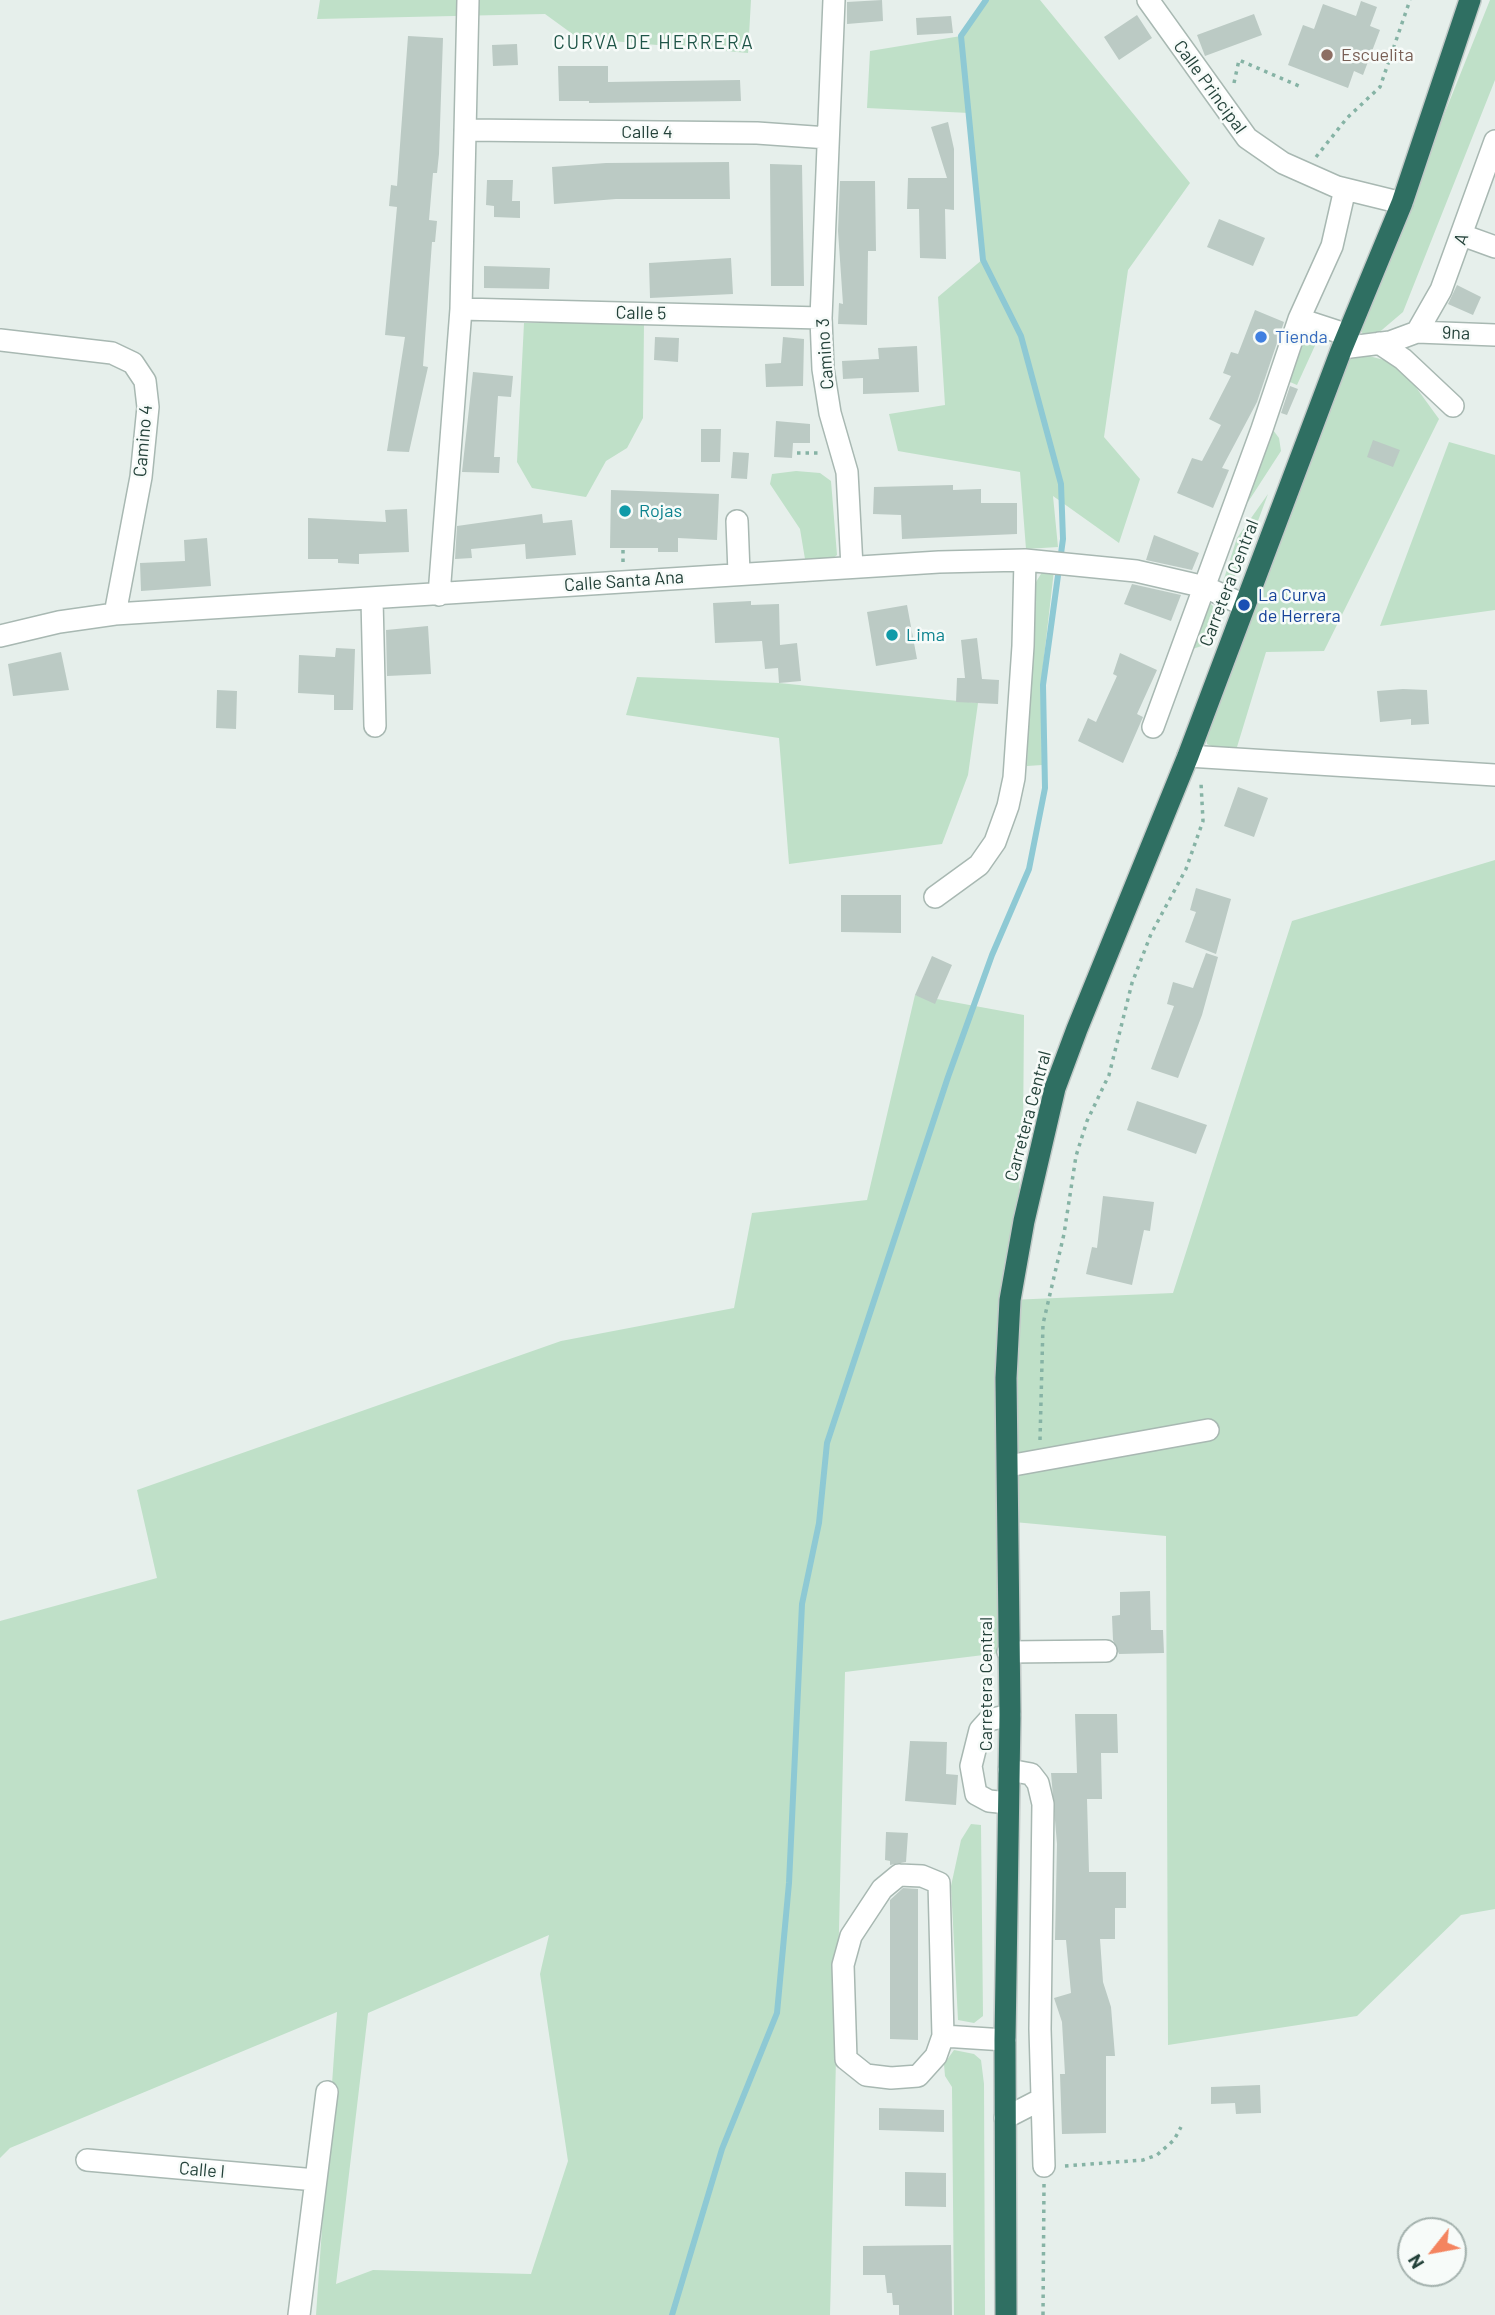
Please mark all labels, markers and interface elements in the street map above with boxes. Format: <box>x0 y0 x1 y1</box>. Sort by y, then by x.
district label: CURVA DE HERRERA <box>555 32 753 54</box>
street label: Calle Principal <box>1169 36 1251 138</box>
place label: Escuelita <box>1341 44 1414 66</box>
marker: Escuelita <box>1319 47 1335 63</box>
street label: Calle 4 <box>621 121 673 143</box>
street label: A <box>1449 230 1473 248</box>
street label: Calle 5 <box>615 302 667 324</box>
street label: Camino 3 <box>812 317 838 391</box>
street label: 9na <box>1441 322 1471 344</box>
place label: Tienda <box>1275 326 1328 348</box>
marker: Tienda <box>1253 329 1269 345</box>
street label: Camino 4 <box>129 404 157 478</box>
place label: Rojas <box>639 500 682 522</box>
marker: Rojas <box>617 503 633 519</box>
street label: Carretera Central <box>1195 516 1263 650</box>
street label: Calle Santa Ana <box>563 566 685 596</box>
place label: La Curva de Herrera <box>1258 584 1341 626</box>
marker: La Curva de Herrera <box>1236 597 1252 613</box>
place label: Lima <box>906 624 945 646</box>
marker: Lima <box>884 627 900 643</box>
street label: Carretera Central <box>1000 1048 1056 1184</box>
street label: Carretera Central <box>975 1617 997 1751</box>
street label: Calle I <box>178 2157 226 2183</box>
north arrow <box>1397 2217 1467 2287</box>
text: N <box>1402 2251 1428 2273</box>

